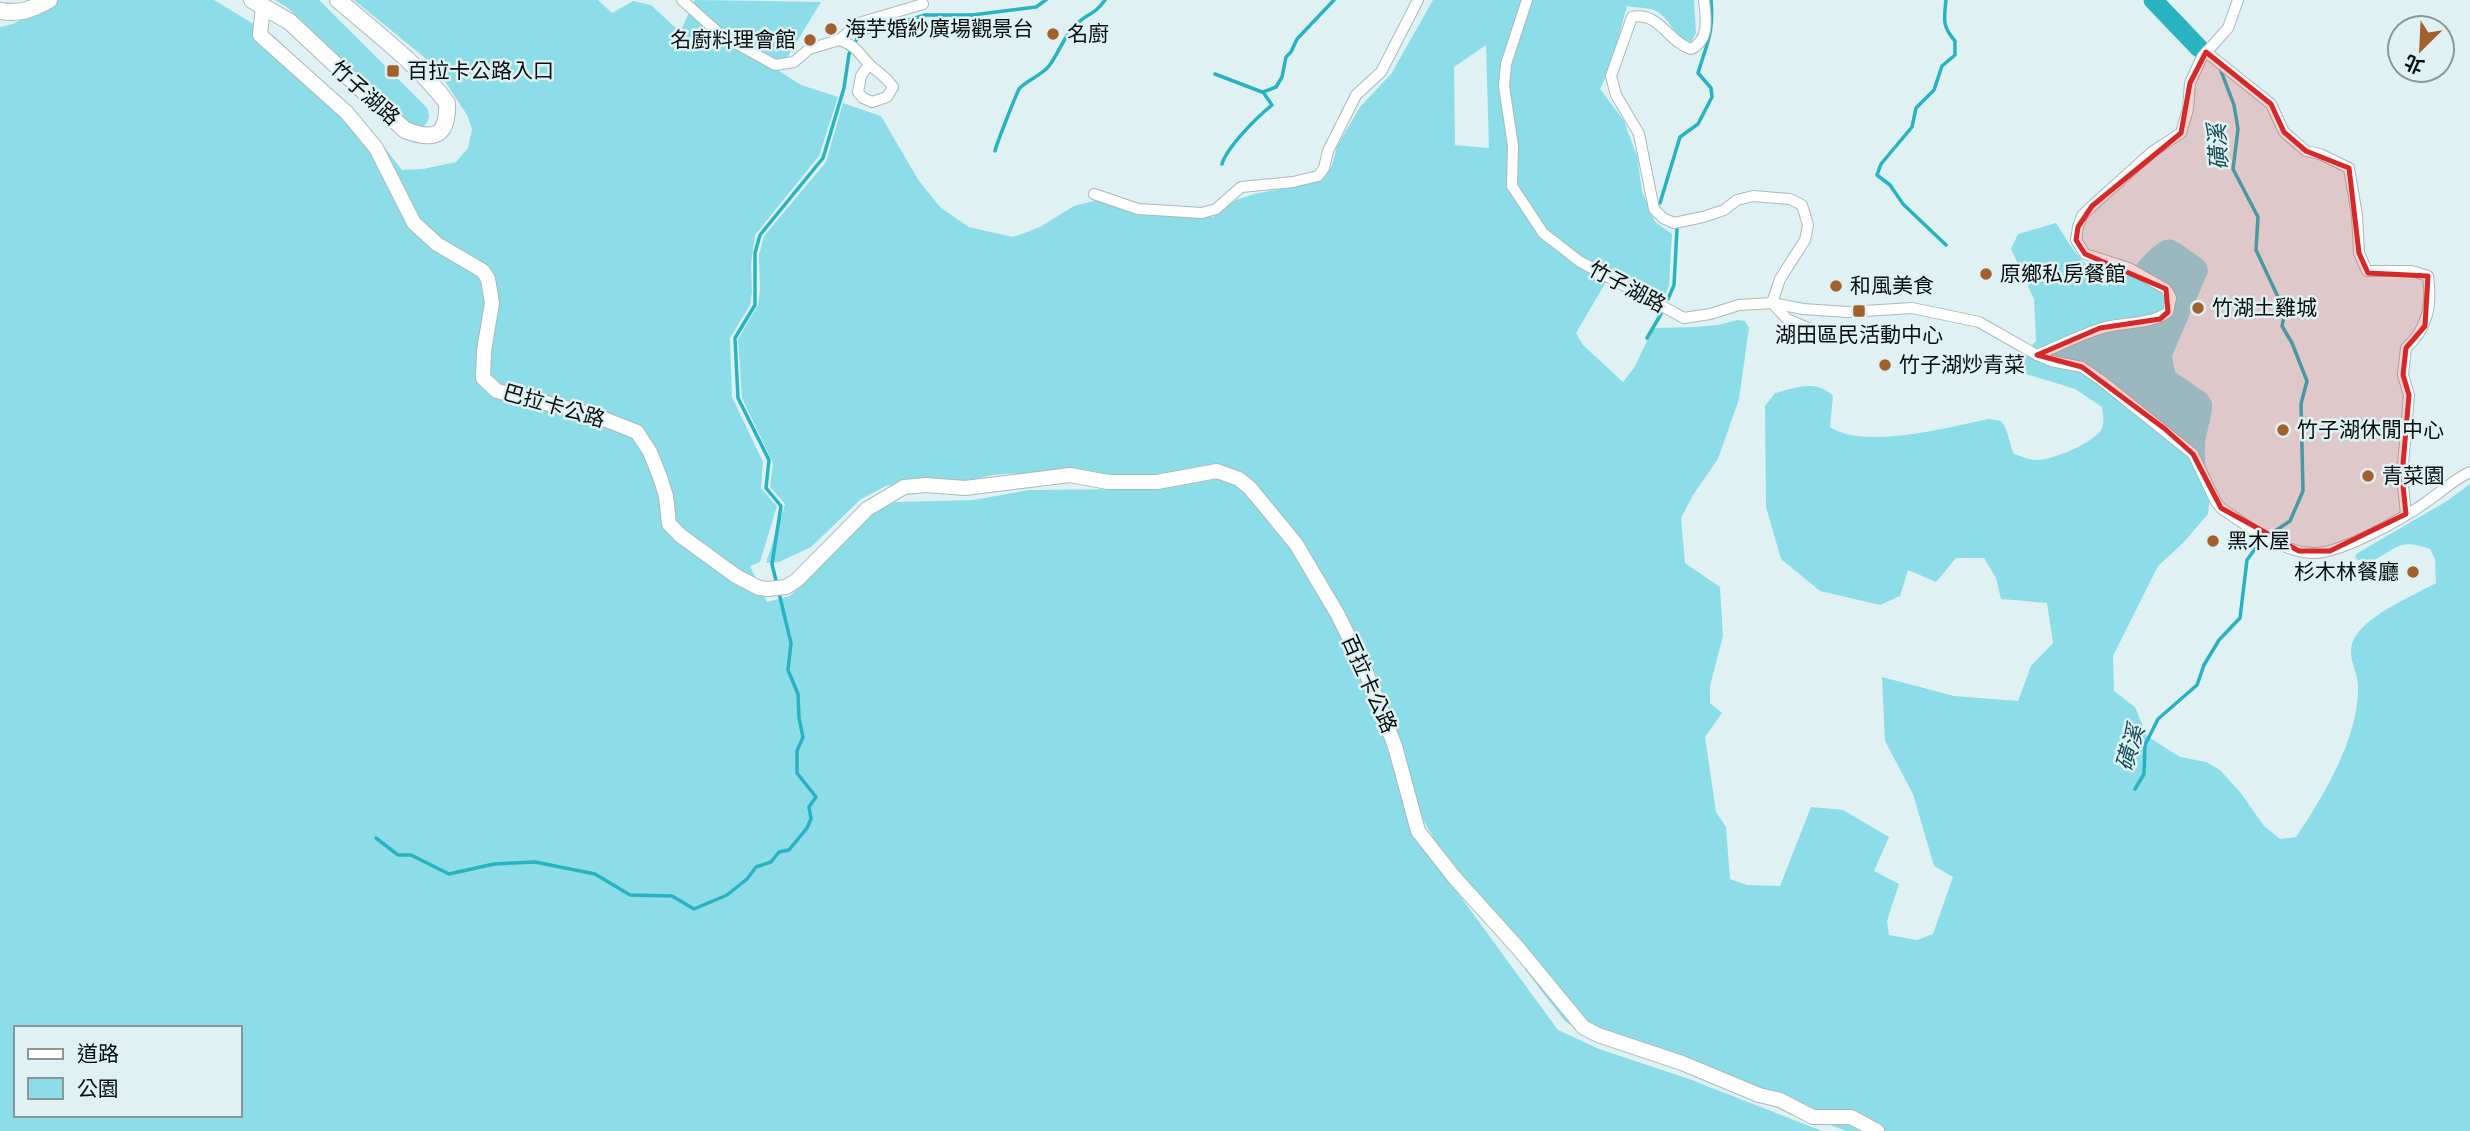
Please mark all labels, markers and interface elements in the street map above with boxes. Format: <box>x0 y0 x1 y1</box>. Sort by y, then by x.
north arrow <box>2386 14 2456 84</box>
place label: 海芋婚紗廣場觀景台 <box>845 15 1034 40</box>
place label: 名廚 <box>1067 20 1109 45</box>
marker: 海芋婚紗廣場觀景台 <box>823 21 839 37</box>
place label: 名廚料理會館 <box>670 26 796 51</box>
marker: 名廚 <box>1045 26 1061 42</box>
marker: 名廚料理會館 <box>802 32 818 48</box>
text: 北 <box>2401 51 2427 79</box>
street label: 竹子湖路 <box>326 54 406 129</box>
place label: 百拉卡公路入口 <box>407 57 554 82</box>
marker: 百拉卡公路入口 <box>385 63 401 79</box>
water label: 磺溪 <box>2201 120 2233 171</box>
street label: 竹子湖路 <box>1585 255 1671 316</box>
place label: 原鄉私房餐館 <box>2000 260 2126 285</box>
marker: 原鄉私房餐館 <box>1978 266 1994 282</box>
place label: 和風美食 <box>1850 272 1934 297</box>
marker: 和風美食 <box>1828 278 1844 294</box>
place label: 竹湖土雞城 <box>2212 294 2317 319</box>
marker: 竹湖土雞城 <box>2190 300 2206 316</box>
marker: 湖田區民活動中心 <box>1851 303 1867 319</box>
place label: 湖田區民活動中心 <box>1775 321 1943 346</box>
place label: 竹子湖炒青菜 <box>1899 351 2025 376</box>
marker: 竹子湖炒青菜 <box>1877 357 1893 373</box>
street label: 巴拉卡公路 <box>501 378 608 431</box>
place label: 竹子湖休閒中心 <box>2297 416 2444 441</box>
marker: 竹子湖休閒中心 <box>2275 422 2291 438</box>
place label: 青菜園 <box>2382 462 2445 487</box>
marker: 青菜園 <box>2360 468 2376 484</box>
place label: 黑木屋 <box>2227 527 2290 552</box>
marker: 黑木屋 <box>2205 533 2221 549</box>
place label: 杉木林餐廳 <box>2294 558 2399 583</box>
marker: 杉木林餐廳 <box>2405 564 2421 580</box>
street label: 百拉卡公路 <box>1338 630 1403 736</box>
water label: 磺溪 <box>2109 719 2150 774</box>
legend <box>14 1026 242 1117</box>
text: 道路 <box>77 1040 119 1065</box>
text: 公園 <box>77 1075 119 1100</box>

